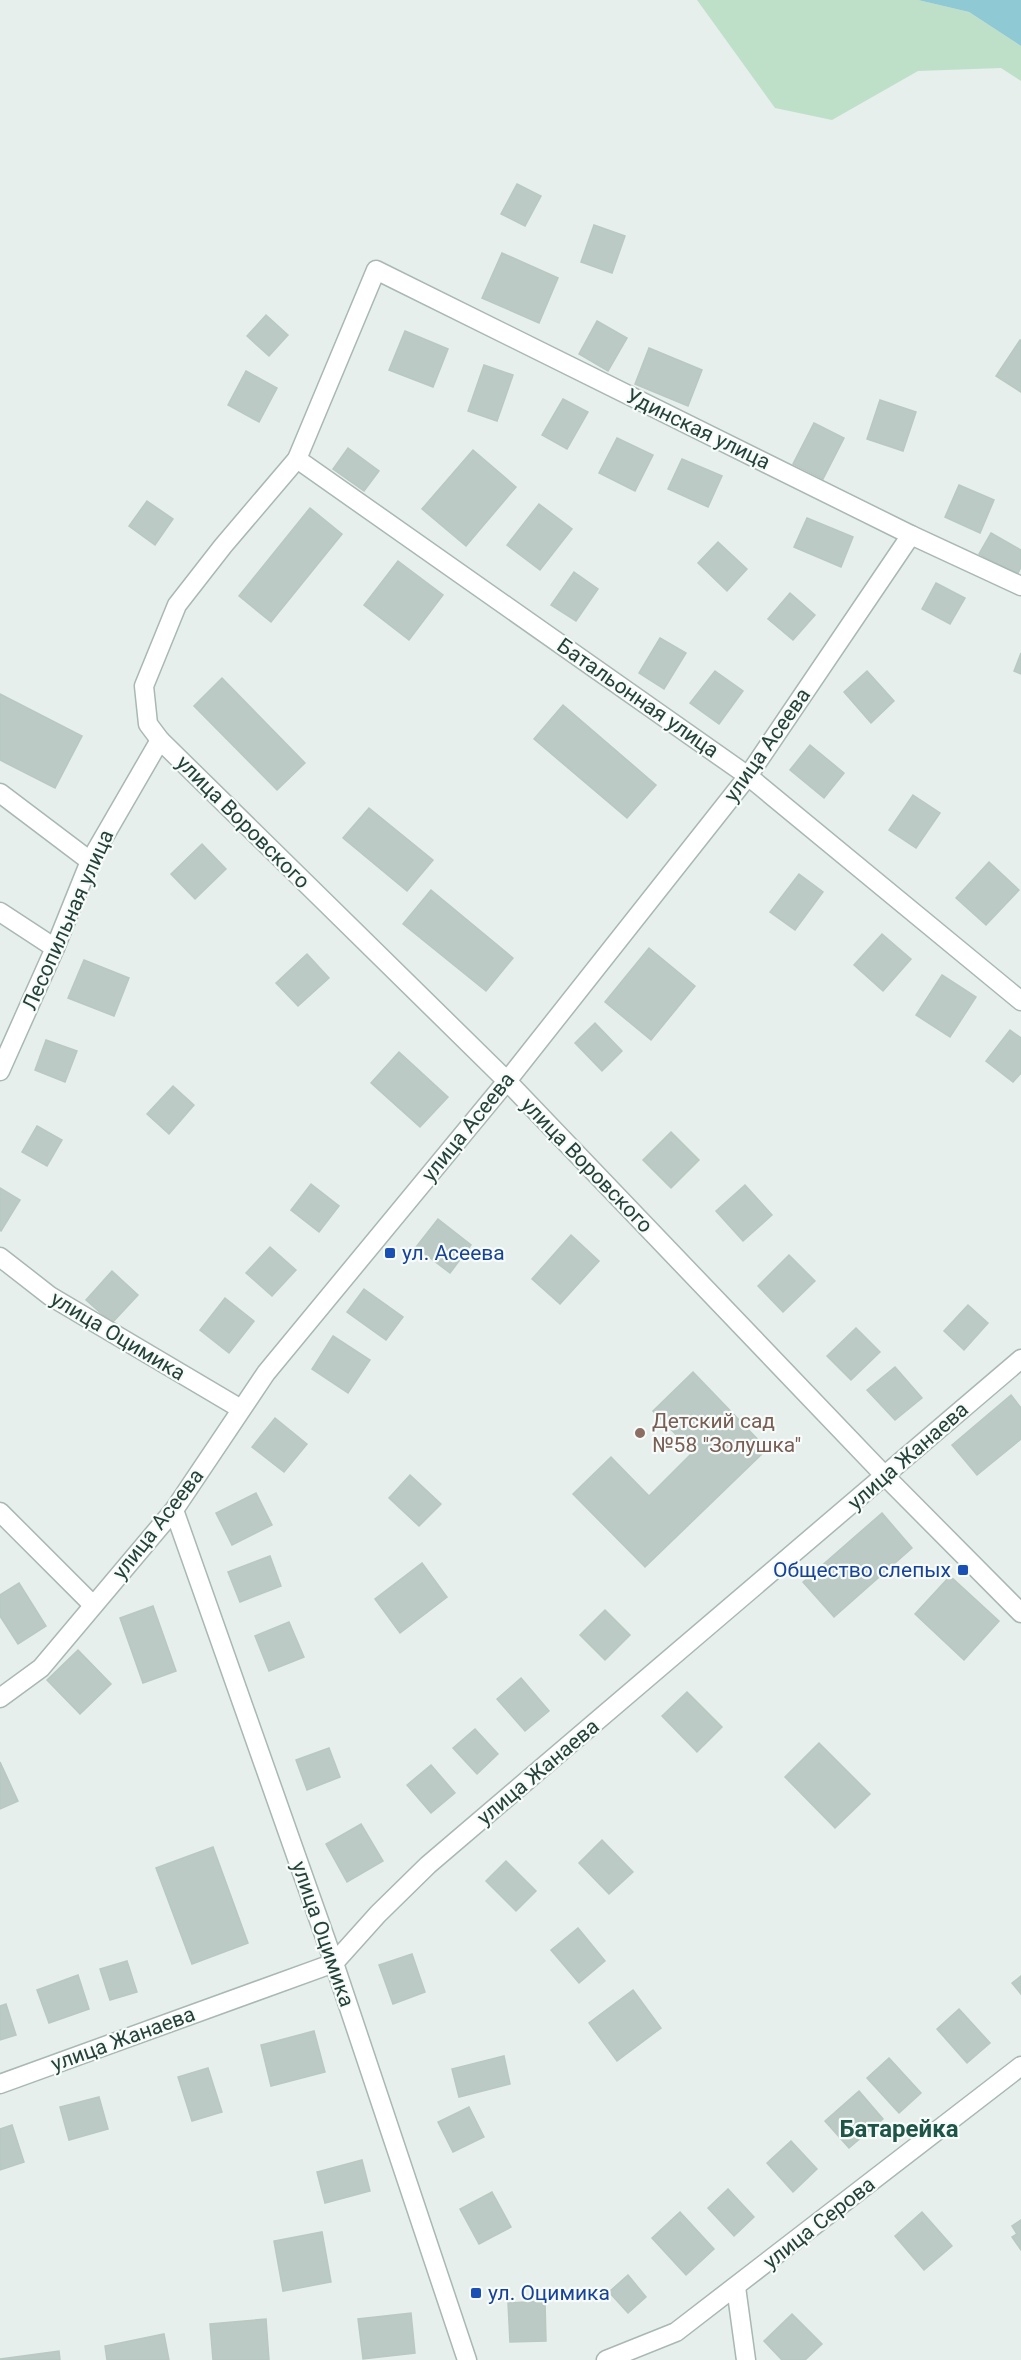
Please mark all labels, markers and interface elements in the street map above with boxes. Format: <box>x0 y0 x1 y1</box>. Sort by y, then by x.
street label: Удинская улица <box>622 384 774 474</box>
street label: Батальонная улица <box>553 633 723 763</box>
street label: улица Асеева <box>719 684 815 806</box>
street label: улица Воровского <box>171 750 315 894</box>
street label: Лесопильная улица <box>17 826 119 1014</box>
street label: улица Асеева <box>417 1068 519 1186</box>
street label: улица Воровского <box>516 1093 658 1238</box>
place label: ул. Асеева <box>402 1241 505 1265</box>
marker: ул. Асеева <box>383 1246 397 1260</box>
street label: улица Оцимика <box>47 1286 189 1386</box>
street label: улица Жанаева <box>843 1397 973 1515</box>
place label: Детский сад №58 "Золушка" <box>652 1409 801 1457</box>
marker: Детский сад №58 "Золушка" <box>633 1426 647 1440</box>
street label: улица Асеева <box>108 1464 208 1584</box>
place label: Общество слепых <box>773 1558 951 1582</box>
marker: Общество слепых <box>956 1563 970 1577</box>
street label: улица Жанаева <box>472 1714 604 1830</box>
street label: улица Оцимика <box>287 1858 359 2010</box>
street label: улица Жанаева <box>48 2002 198 2076</box>
district label: Батарейка <box>840 2115 959 2143</box>
street label: улица Серова <box>758 2172 880 2274</box>
place label: ул. Оцимика <box>488 2281 610 2305</box>
marker: ул. Оцимика <box>469 2286 483 2300</box>

